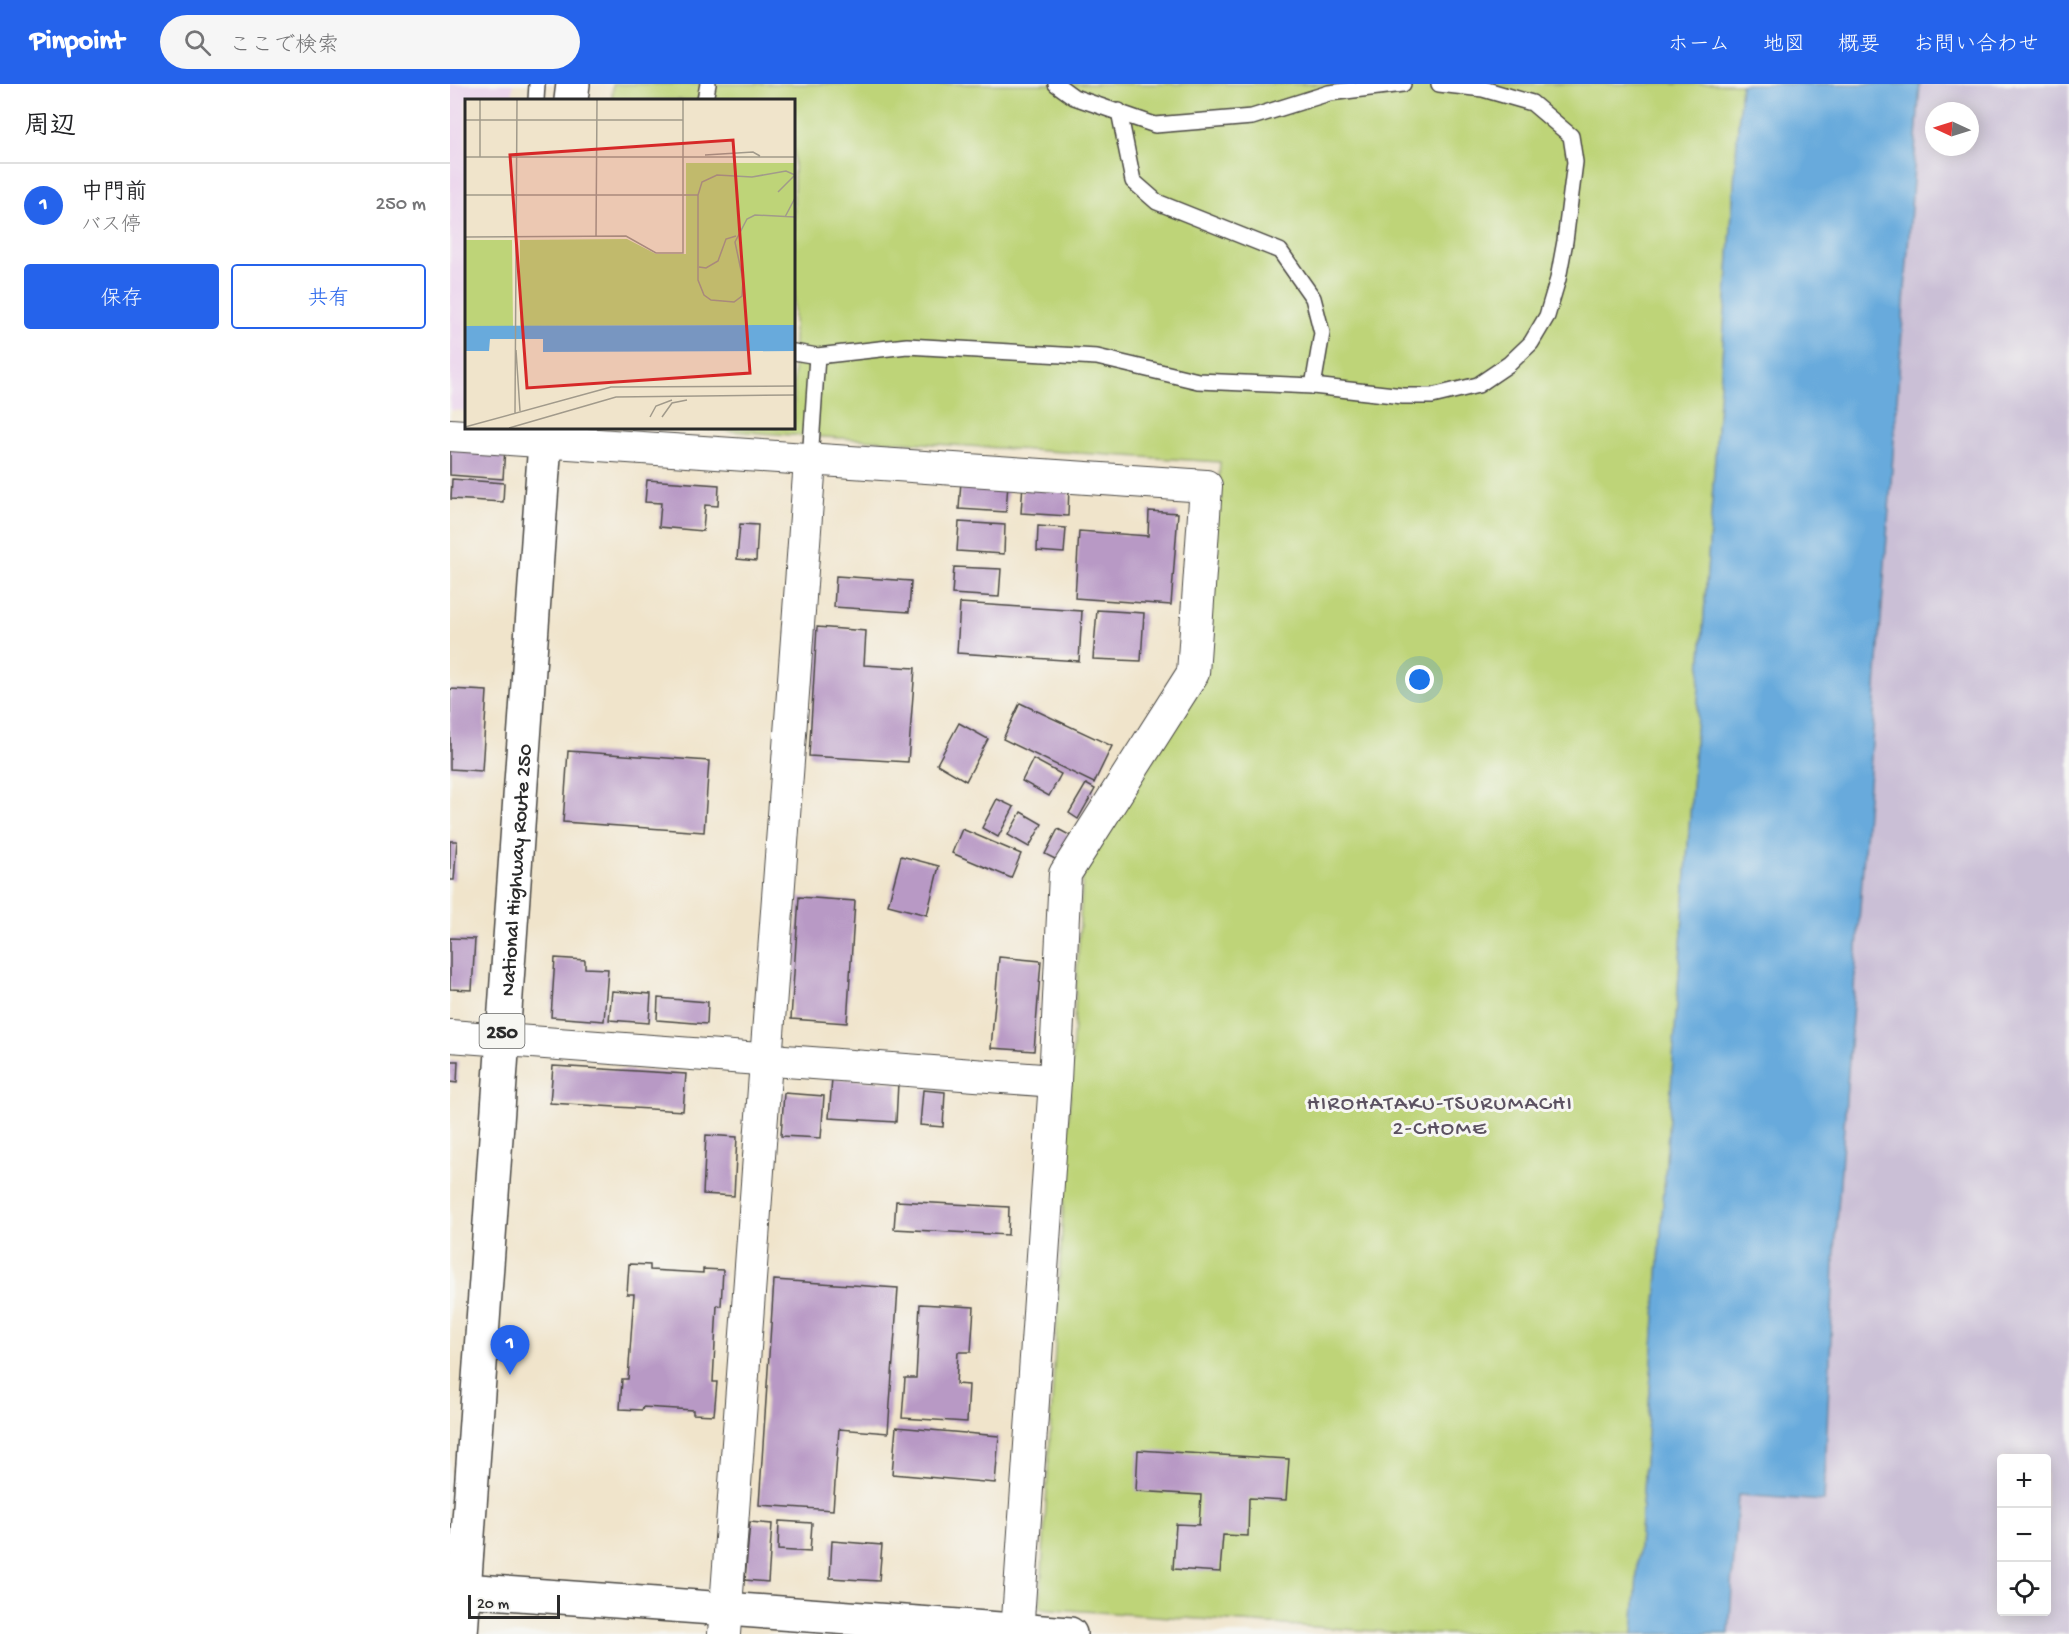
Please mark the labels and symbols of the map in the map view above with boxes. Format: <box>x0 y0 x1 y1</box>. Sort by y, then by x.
inset map <box>465 99 795 429</box>
north arrow <box>1925 102 1979 156</box>
your location <box>1405 665 1434 694</box>
street label: National Highway Route 250 <box>497 743 540 997</box>
road number: 250 <box>479 1014 524 1048</box>
district label: HIROHATAKU-TSURUMACHI 2-CHOME <box>1307 1092 1573 1143</box>
pin: 1 <box>490 1326 530 1375</box>
scale bar <box>468 1592 560 1620</box>

